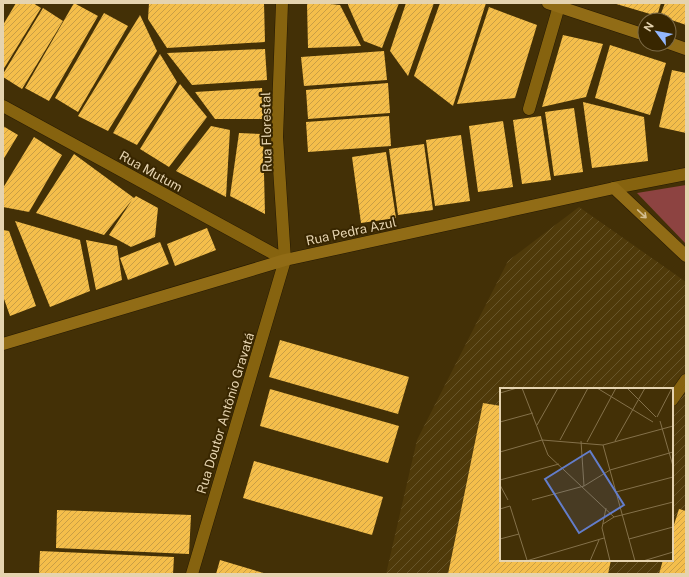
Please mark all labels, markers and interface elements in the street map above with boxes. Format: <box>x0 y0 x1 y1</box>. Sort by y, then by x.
north arrow <box>637 12 677 52</box>
text: N <box>641 20 656 34</box>
street label: Rua Florestal <box>258 92 275 172</box>
street label: Rua Mutum <box>117 148 185 195</box>
one-way arrow <box>637 209 647 219</box>
street label: Rua Pedra Azul <box>304 215 398 248</box>
street label: Rua Doutor Antônio Gravatá <box>194 331 257 496</box>
inset map <box>500 388 673 561</box>

